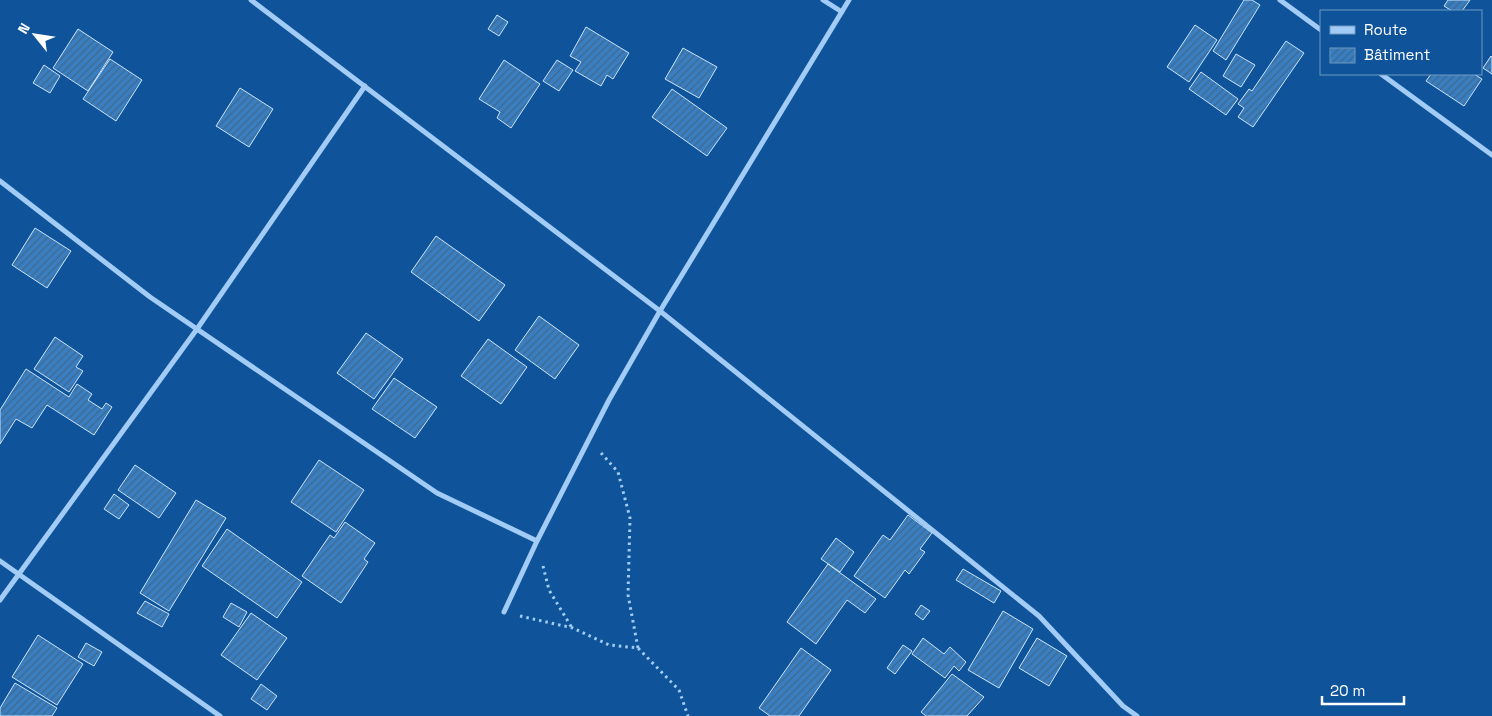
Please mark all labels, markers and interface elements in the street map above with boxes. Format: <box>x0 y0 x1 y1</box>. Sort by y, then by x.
north arrow <box>10 10 60 60</box>
legend <box>1320 10 1482 75</box>
text: N <box>14 20 34 37</box>
text: Route <box>1364 20 1408 39</box>
text: Bâtiment <box>1364 45 1430 64</box>
scale bar <box>1322 674 1404 706</box>
text: 20 m <box>1330 681 1365 700</box>

